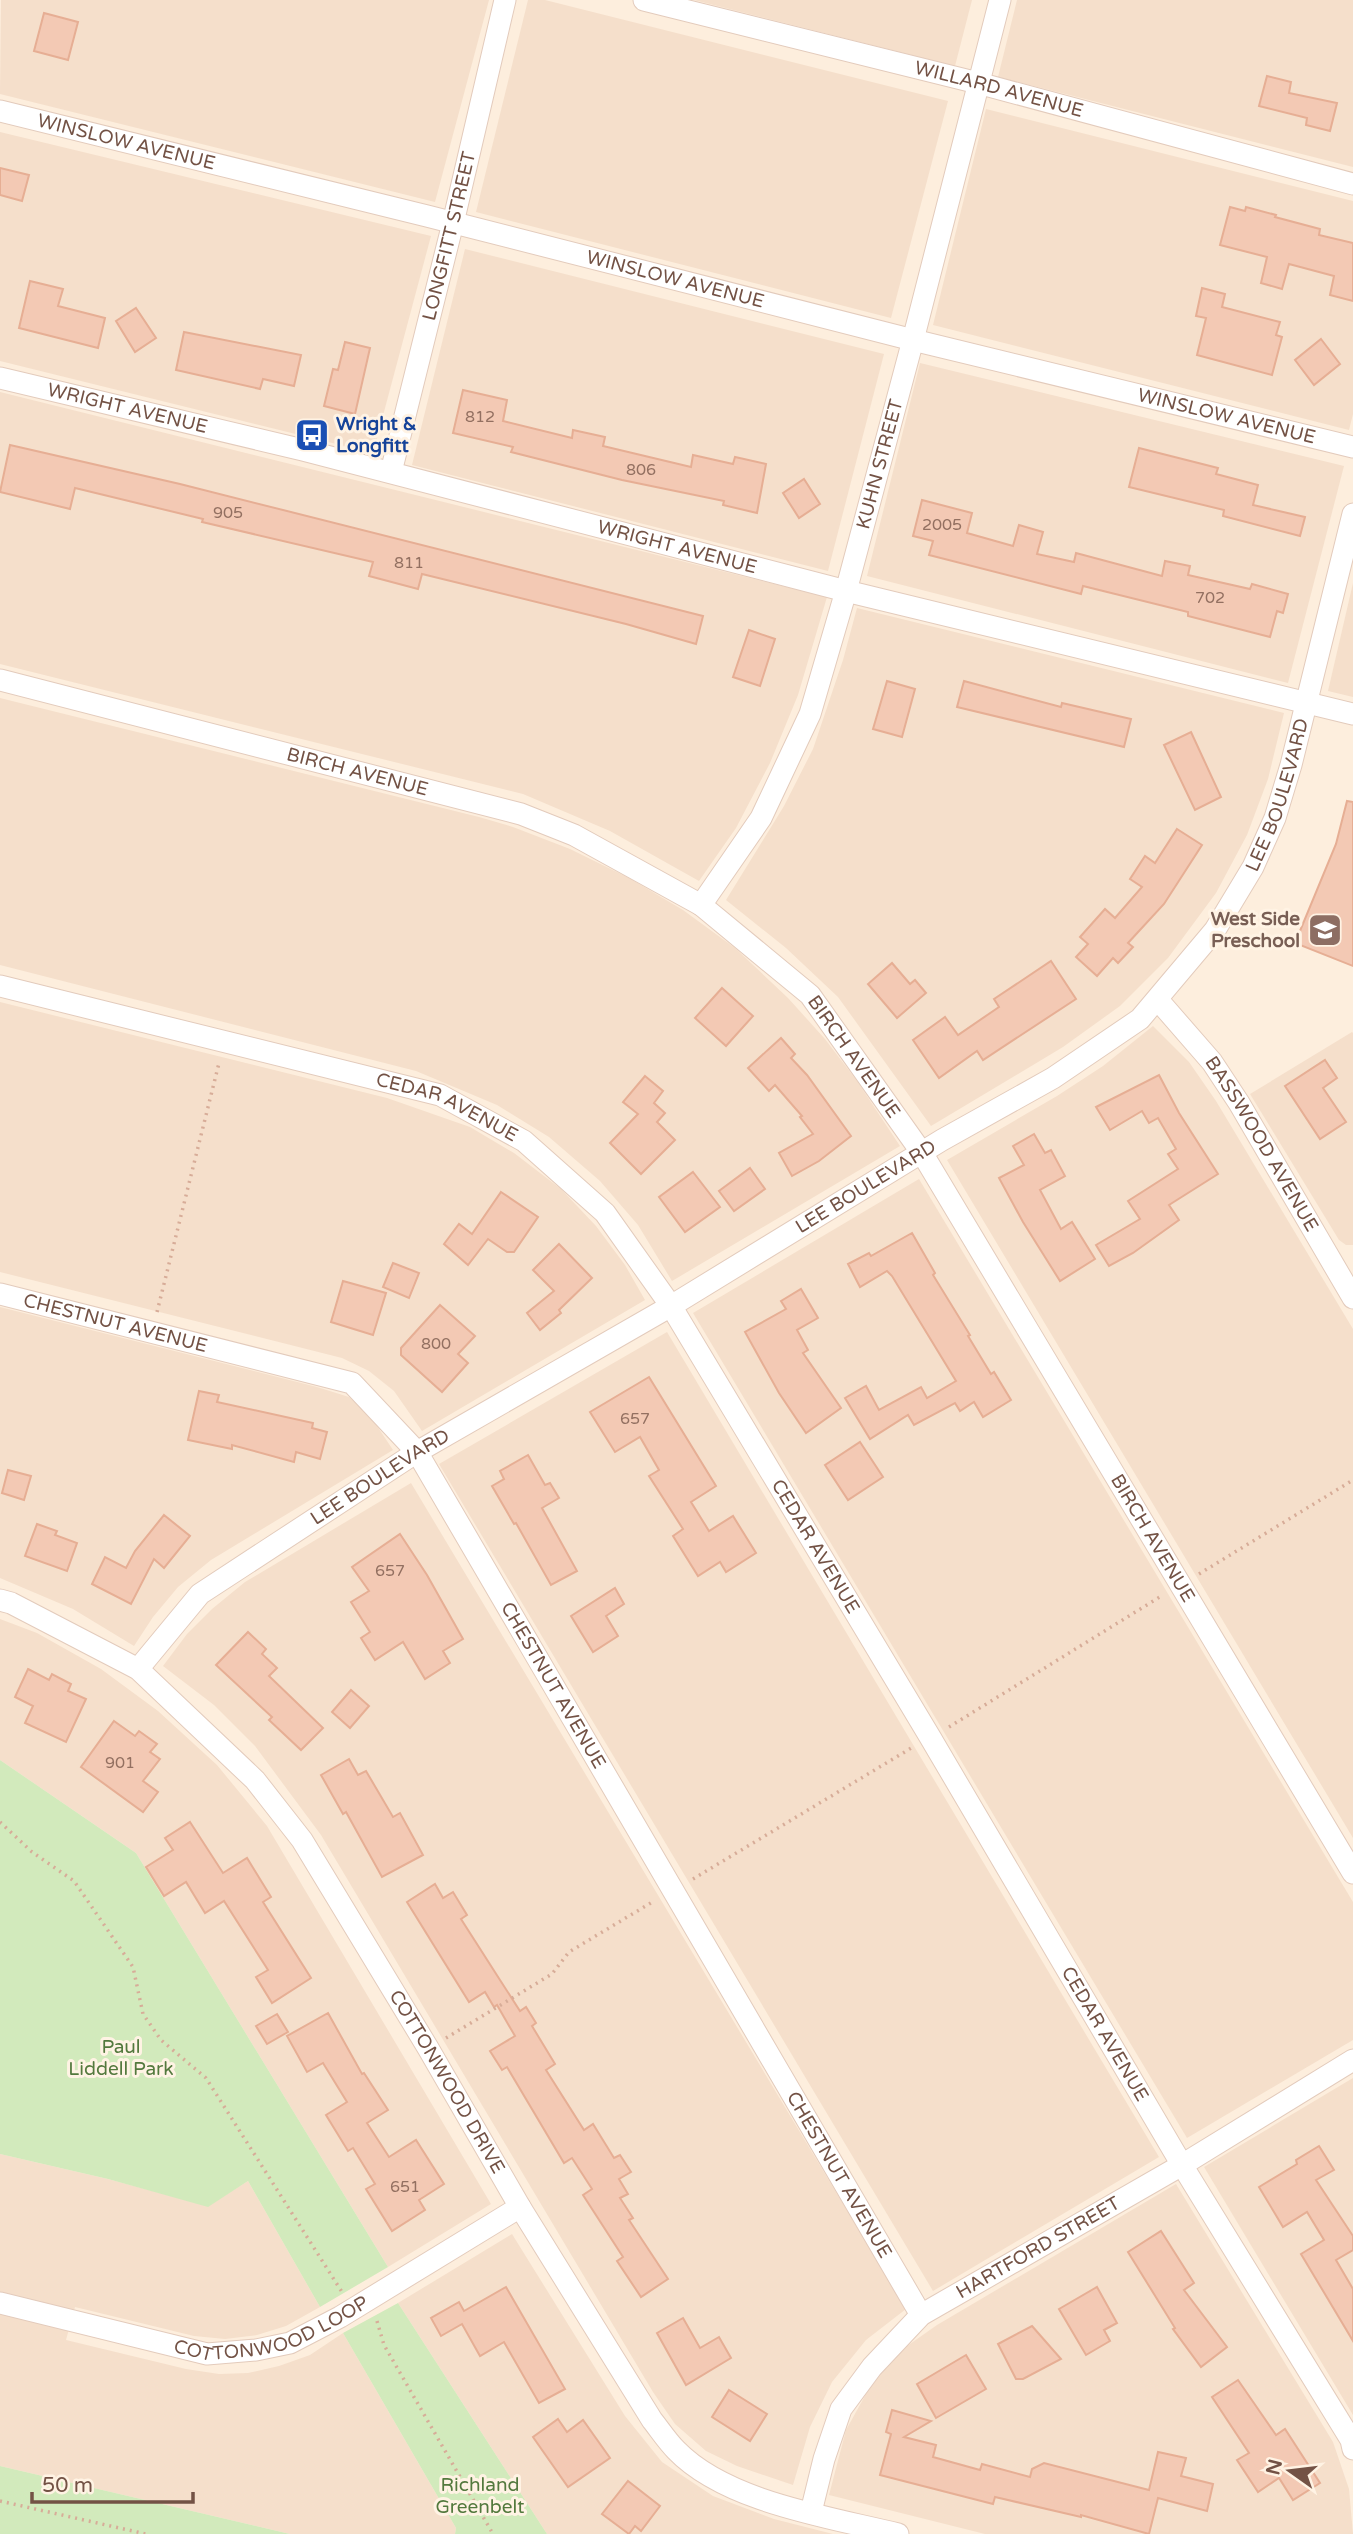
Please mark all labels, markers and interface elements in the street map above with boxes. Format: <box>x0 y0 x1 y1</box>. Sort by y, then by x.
street label: WILLARD AVENUE <box>912 57 1086 122</box>
street label: WINSLOW AVENUE <box>35 110 218 175</box>
street label: LONGFITT STREET <box>418 149 480 323</box>
street label: WINSLOW AVENUE <box>584 246 767 313</box>
street label: WRIGHT AVENUE <box>45 379 210 438</box>
street label: WINSLOW AVENUE <box>1135 384 1318 449</box>
street label: KUHN STREET <box>852 396 908 532</box>
house number: 812 <box>465 407 495 427</box>
place label: Wright & Longfitt <box>336 413 417 458</box>
bus stop icon: Wright & Longfitt <box>293 416 331 454</box>
house number: 806 <box>626 460 656 480</box>
house number: 905 <box>213 503 243 523</box>
house number: 2005 <box>922 515 962 535</box>
street label: WRIGHT AVENUE <box>595 516 759 578</box>
house number: 811 <box>394 553 424 573</box>
house number: 702 <box>1195 588 1225 608</box>
street label: LEE BOULEVARD <box>1241 716 1313 875</box>
street label: BIRCH AVENUE <box>284 743 430 801</box>
place label: West Side Preschool <box>1211 908 1300 952</box>
school or university icon: West Side Preschool <box>1306 911 1344 949</box>
street label: BIRCH AVENUE <box>803 991 905 1122</box>
street label: BASSWOOD AVENUE <box>1200 1052 1323 1235</box>
street label: CEDAR AVENUE <box>374 1069 522 1146</box>
street label: LEE BOULEVARD <box>792 1135 940 1238</box>
street label: CHESTNUT AVENUE <box>21 1289 210 1357</box>
house number: 800 <box>421 1334 451 1354</box>
house number: 657 <box>620 1409 650 1429</box>
street label: LEE BOULEVARD <box>306 1425 453 1530</box>
street label: BIRCH AVENUE <box>1106 1470 1199 1606</box>
street label: CEDAR AVENUE <box>767 1475 864 1617</box>
house number: 657 <box>375 1561 405 1581</box>
street label: CHESTNUT AVENUE <box>496 1598 610 1772</box>
house number: 901 <box>105 1753 135 1773</box>
street label: CEDAR AVENUE <box>1057 1963 1153 2105</box>
street label: COTTONWOOD DRIVE <box>385 1986 509 2178</box>
park label: Paul Liddell Park <box>68 2036 174 2080</box>
street label: CHESTNUT AVENUE <box>782 2088 896 2262</box>
house number: 651 <box>390 2177 420 2197</box>
street label: HARTFORD STREET <box>952 2192 1124 2303</box>
street label: COTTONWOOD LOOP <box>172 2291 372 2366</box>
north arrow <box>1255 2436 1325 2506</box>
text: N <box>1262 2457 1287 2477</box>
scale bar <box>32 2460 192 2504</box>
text: 50 m <box>42 2473 93 2498</box>
park label: Richland Greenbelt <box>435 2474 525 2518</box>

